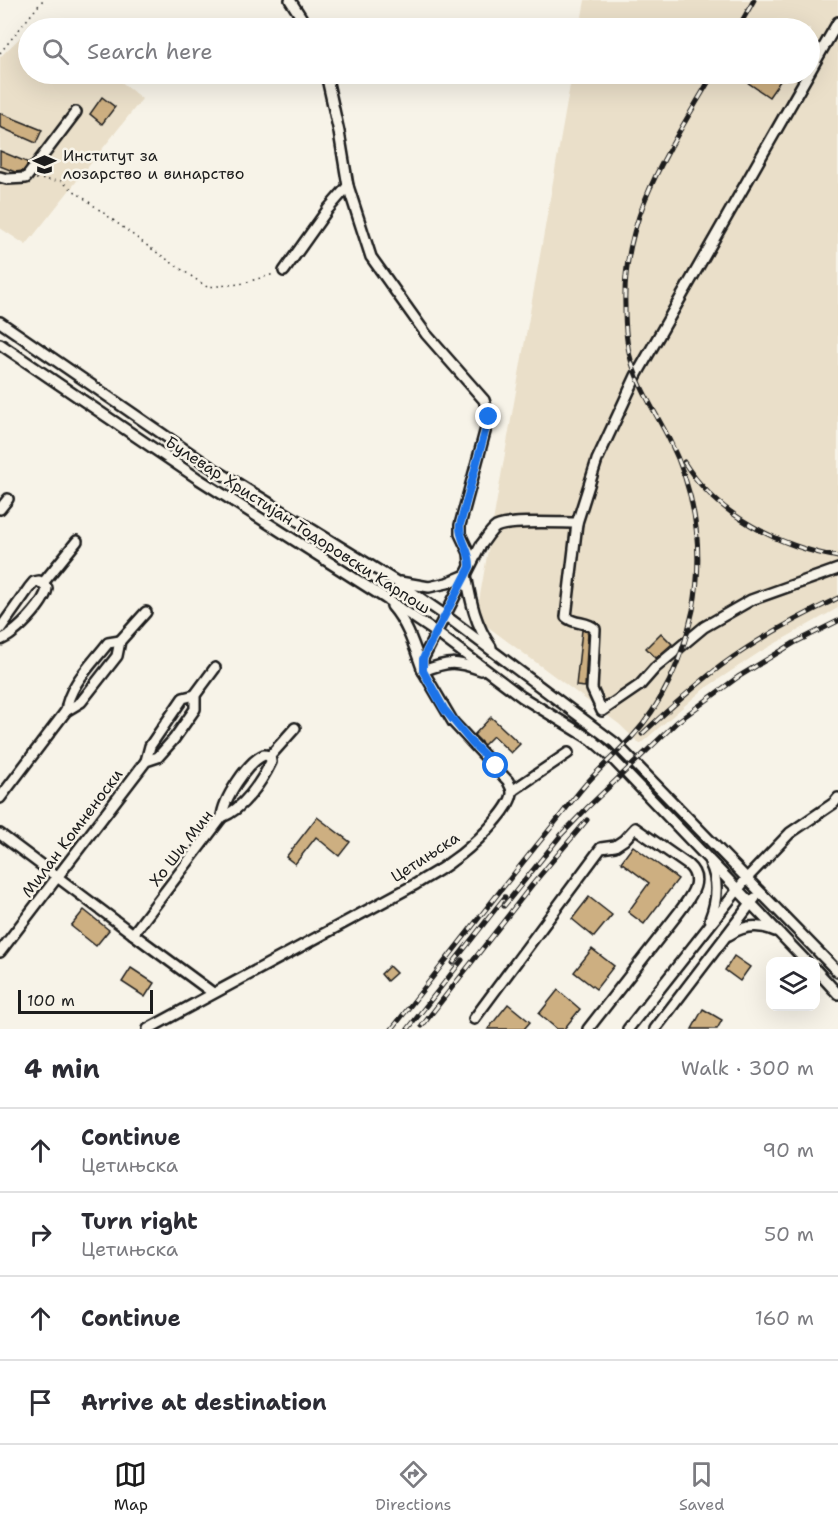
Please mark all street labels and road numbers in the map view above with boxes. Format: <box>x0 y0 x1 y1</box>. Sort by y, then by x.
street label: Булевар Христијан Тодоровски Карпош <box>162 431 434 619</box>
street label: Милан Комненоски <box>17 765 127 901</box>
street label: Хо Ши Мин <box>145 806 217 890</box>
street label: Цетињска <box>387 827 463 887</box>

